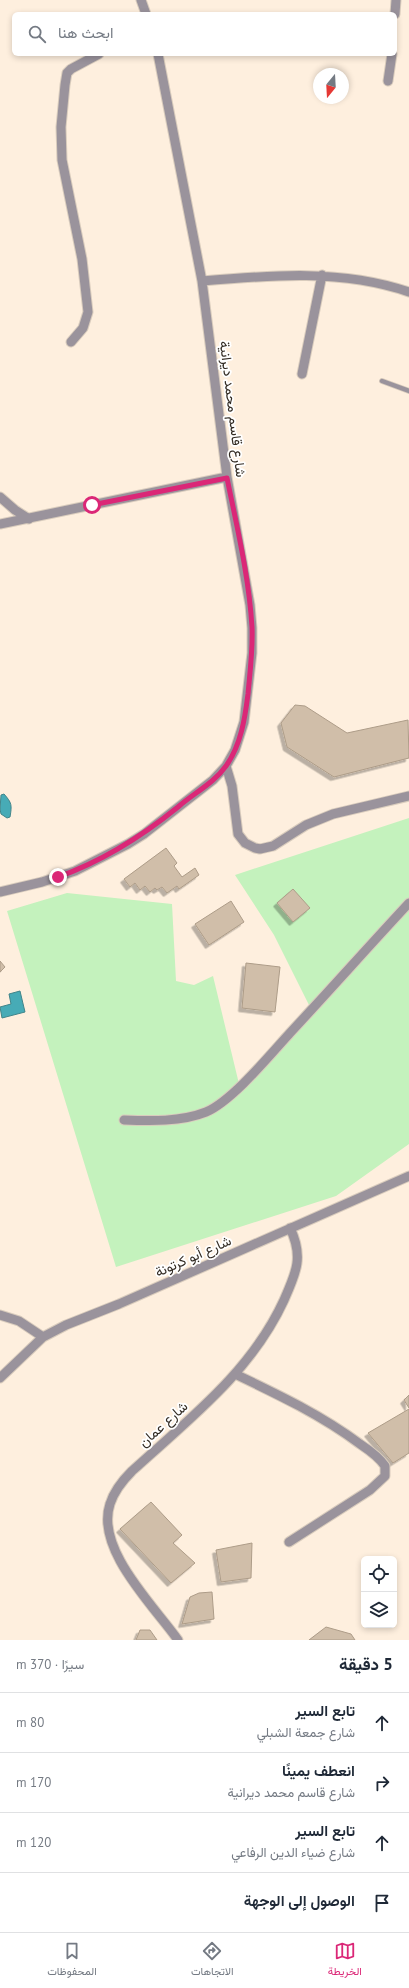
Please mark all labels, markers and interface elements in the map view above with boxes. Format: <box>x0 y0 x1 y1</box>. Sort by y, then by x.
search box <box>12 12 397 56</box>
icon: search <box>26 23 48 45</box>
text: ابحث هنا <box>58 23 113 42</box>
north arrow <box>313 68 349 104</box>
street label: شارع قاسم محمد ديرانية <box>214 340 250 479</box>
route start <box>83 496 101 514</box>
route end <box>49 868 67 886</box>
street label: شارع أبو كرتونة <box>152 1231 235 1283</box>
street label: شارع عمان <box>135 1397 193 1452</box>
map controls <box>361 1556 397 1628</box>
button: locate <box>361 1556 397 1592</box>
button: layers <box>361 1592 397 1628</box>
text: 5 دقيقة <box>339 1653 393 1675</box>
text: سيرًا · 370 m <box>16 1656 84 1673</box>
text: تابع السير <box>295 1701 355 1720</box>
icon: ahead <box>371 1712 393 1734</box>
text: 80 m <box>16 1714 44 1731</box>
text: شارع جمعة الشبلي <box>257 1724 355 1741</box>
text: انعطف يمينًا <box>282 1761 355 1780</box>
icon: right <box>371 1772 393 1794</box>
text: 170 m <box>16 1774 51 1791</box>
text: شارع قاسم محمد ديرانية <box>227 1784 355 1801</box>
text: تابع السير <box>295 1821 355 1840</box>
icon: ahead <box>371 1832 393 1854</box>
text: 120 m <box>16 1834 51 1851</box>
text: شارع ضياء الدين الرفاعي <box>231 1844 355 1861</box>
text: الوصول إلى الوجهة <box>244 1891 355 1910</box>
icon: arrive <box>371 1892 393 1914</box>
tab: المحفوظات <box>47 1940 97 1981</box>
tab: الاتجاهات <box>191 1940 234 1981</box>
tab: الخريطة <box>328 1940 362 1981</box>

